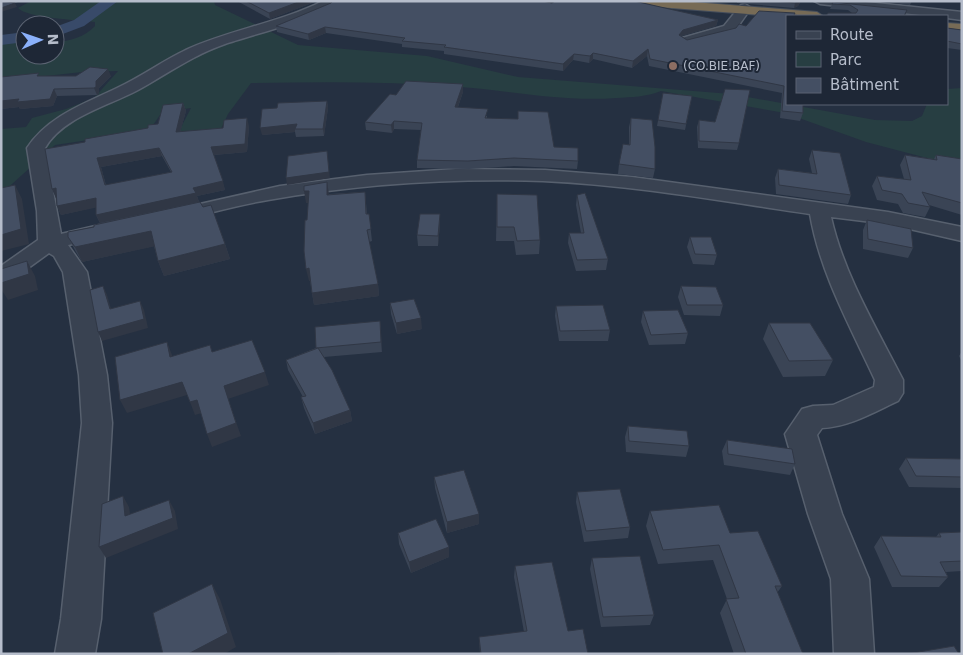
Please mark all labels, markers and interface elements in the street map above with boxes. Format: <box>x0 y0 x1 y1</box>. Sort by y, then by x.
north arrow <box>15 15 65 65</box>
legend <box>786 15 948 105</box>
text: Route <box>830 26 874 44</box>
text: N <box>45 33 61 46</box>
text: Parc <box>830 51 862 69</box>
place label: (CO.BIE.BAF) <box>683 59 760 73</box>
marker: (CO.BIE.BAF) <box>667 60 679 72</box>
text: Bâtiment <box>830 76 899 94</box>

